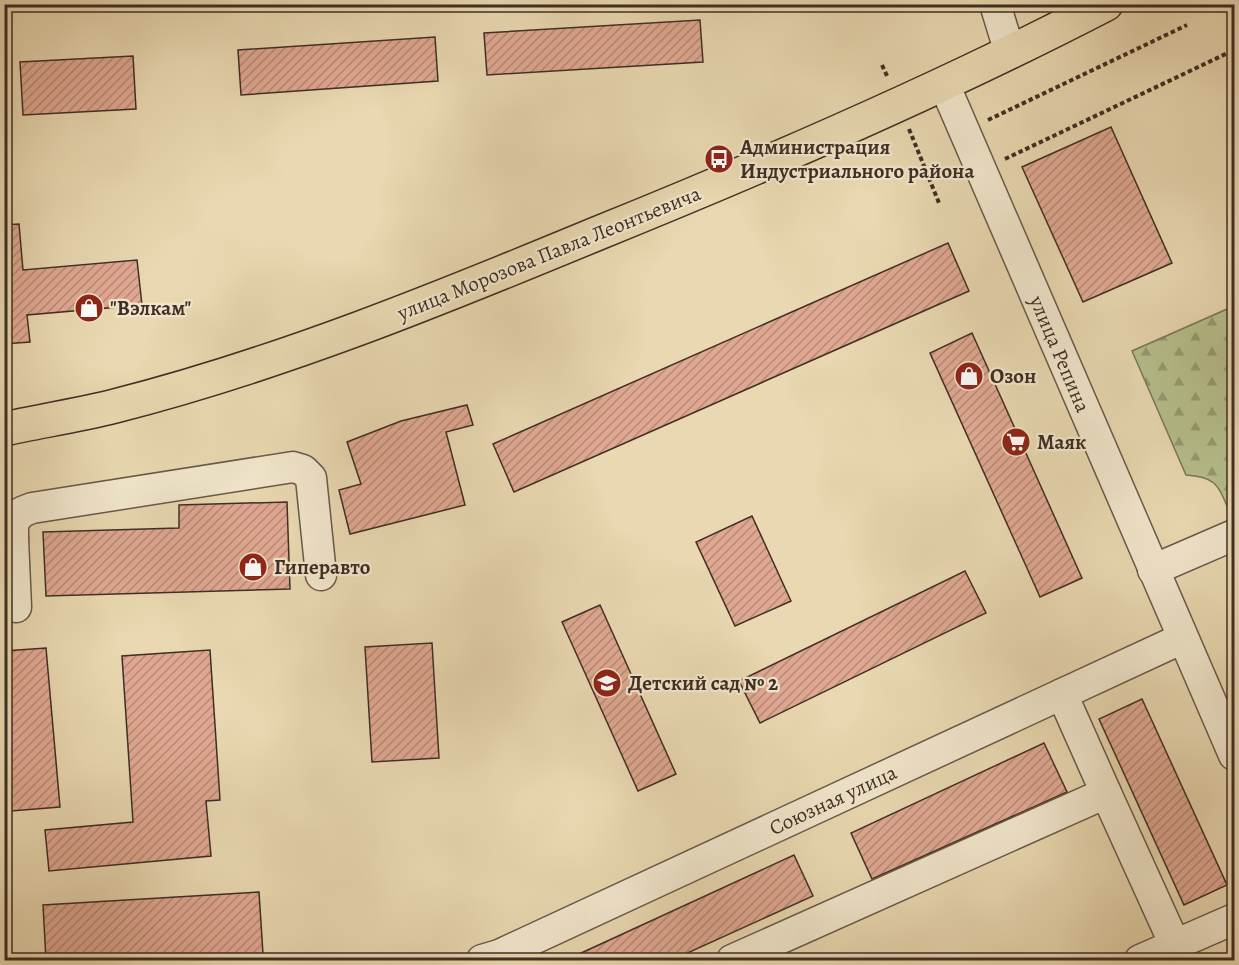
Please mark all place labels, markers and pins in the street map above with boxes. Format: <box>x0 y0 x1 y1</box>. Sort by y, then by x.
place label: Администрация Индустриального района <box>739 133 974 185</box>
bus stop icon: Администрация Индустриального района <box>703 143 735 175</box>
shop icon: "Вэлкам" <box>73 292 105 324</box>
place label: "Вэлкам" <box>110 294 192 322</box>
shop icon: Озон <box>953 360 985 392</box>
place label: Озон <box>990 362 1036 390</box>
supermarket icon: Маяк <box>1000 426 1032 458</box>
place label: Маяк <box>1037 428 1086 456</box>
shop icon: Гиперавто <box>237 551 269 583</box>
place label: Гиперавто <box>274 553 371 581</box>
school or university icon: Детский сад № 2 <box>591 667 623 699</box>
place label: Детский сад № 2 <box>628 669 778 697</box>

